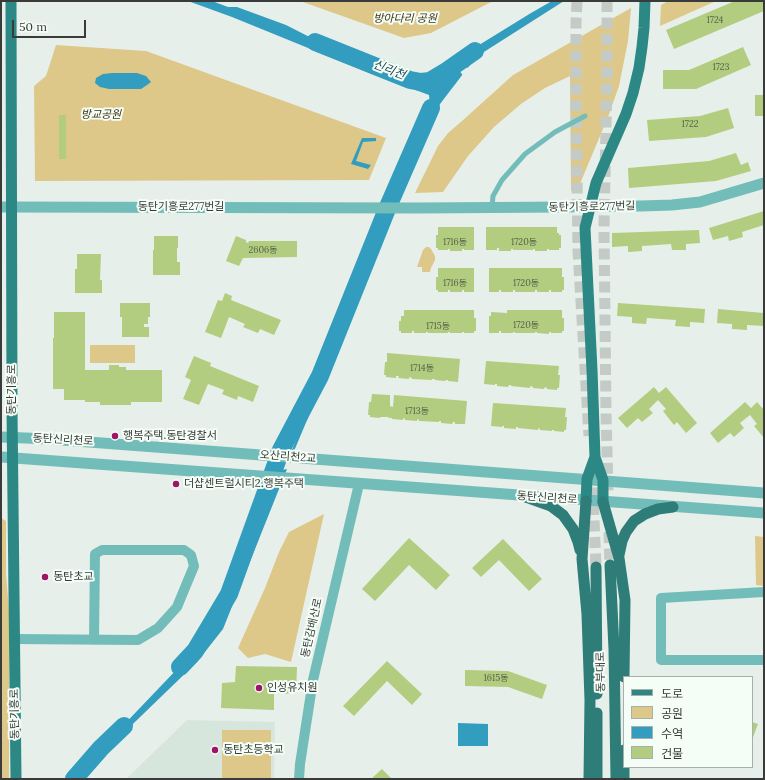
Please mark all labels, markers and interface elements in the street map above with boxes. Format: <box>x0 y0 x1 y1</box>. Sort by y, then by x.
scale bar <box>14 12 88 38</box>
park label: 방아다리 공원 <box>373 12 437 26</box>
house number: 1724 <box>707 15 723 25</box>
text: 50 m <box>19 19 47 34</box>
water label: 신리천 <box>371 57 407 83</box>
house number: 1723 <box>712 62 730 72</box>
park label: 방교공원 <box>81 108 121 122</box>
house number: 1722 <box>681 119 699 129</box>
street label: 동탄기흥로277번길 <box>138 200 224 214</box>
street label: 동탄기흥로277번길 <box>548 200 636 214</box>
house number: 1716동 <box>443 237 467 247</box>
house number: 1720동 <box>511 237 537 247</box>
house number: 2606동 <box>248 245 278 255</box>
house number: 1716동 <box>443 278 467 288</box>
house number: 1720동 <box>513 278 539 288</box>
house number: 1720동 <box>513 320 539 330</box>
house number: 1715동 <box>426 321 450 331</box>
house number: 1714동 <box>410 363 434 373</box>
street label: 동탄기흥로 <box>5 365 19 415</box>
house number: 1713동 <box>405 406 429 416</box>
place label: 행복주택.동탄경찰서 <box>123 429 217 443</box>
marker: 행복주택.동탄경찰서 <box>110 431 120 441</box>
street label: 동탄신리천로 <box>32 432 94 448</box>
street label: 오산리천2교 <box>259 448 317 466</box>
place label: 더샵센트럴시티2.행복주택 <box>184 477 304 491</box>
marker: 더샵센트럴시티2.행복주택 <box>171 479 181 489</box>
street label: 동탄신리천로 <box>516 489 578 507</box>
place label: 동탄초교 <box>53 570 93 584</box>
marker: 동탄초교 <box>40 572 50 582</box>
street label: 동탄감배산로 <box>299 597 325 659</box>
street label: 동부대로 <box>594 652 608 692</box>
house number: 1615동 <box>484 673 508 683</box>
legend <box>623 676 753 768</box>
place label: 인성유치원 <box>267 681 318 695</box>
marker: 인성유치원 <box>254 683 264 693</box>
text: 도로 <box>661 686 683 701</box>
street label: 동탄기흥로 <box>8 689 22 739</box>
text: 공원 <box>661 706 683 721</box>
text: 수역 <box>661 726 683 741</box>
place label: 동탄초등학교 <box>223 743 284 757</box>
marker: 동탄초등학교 <box>210 745 220 755</box>
text: 건물 <box>661 746 683 761</box>

